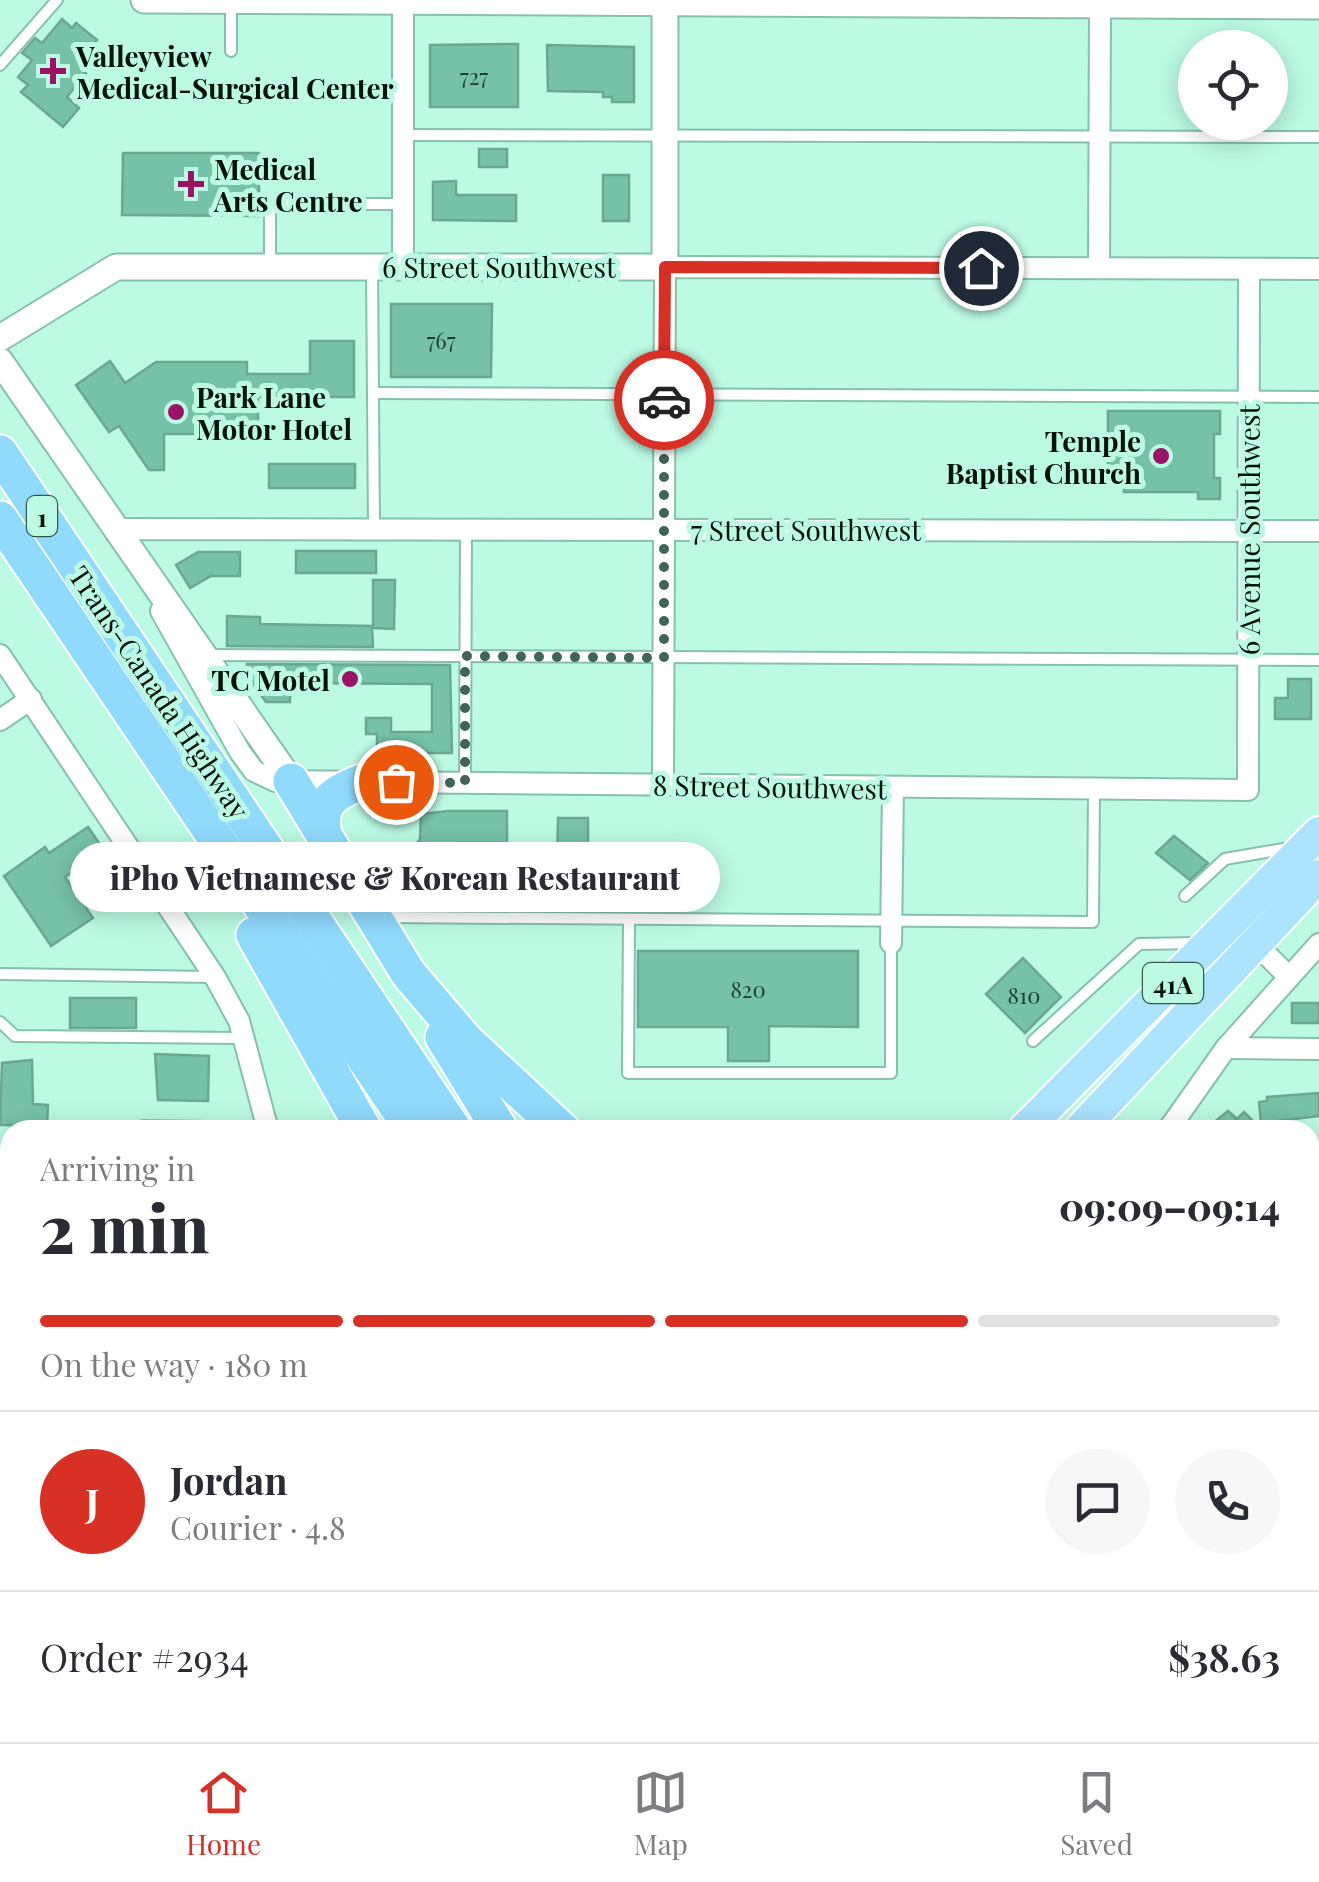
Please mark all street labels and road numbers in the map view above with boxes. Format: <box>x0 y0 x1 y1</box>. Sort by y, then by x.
street label: 6 Street Southwest <box>382 248 617 285</box>
street label: 6 Avenue Southwest <box>1230 404 1267 655</box>
road number: 1 <box>27 496 57 536</box>
street label: 7 Street Southwest <box>691 511 922 548</box>
street label: Trans-Canada Highway <box>62 558 258 826</box>
street label: 8 Street Southwest <box>653 765 888 807</box>
road number: 41A <box>1143 963 1203 1003</box>

